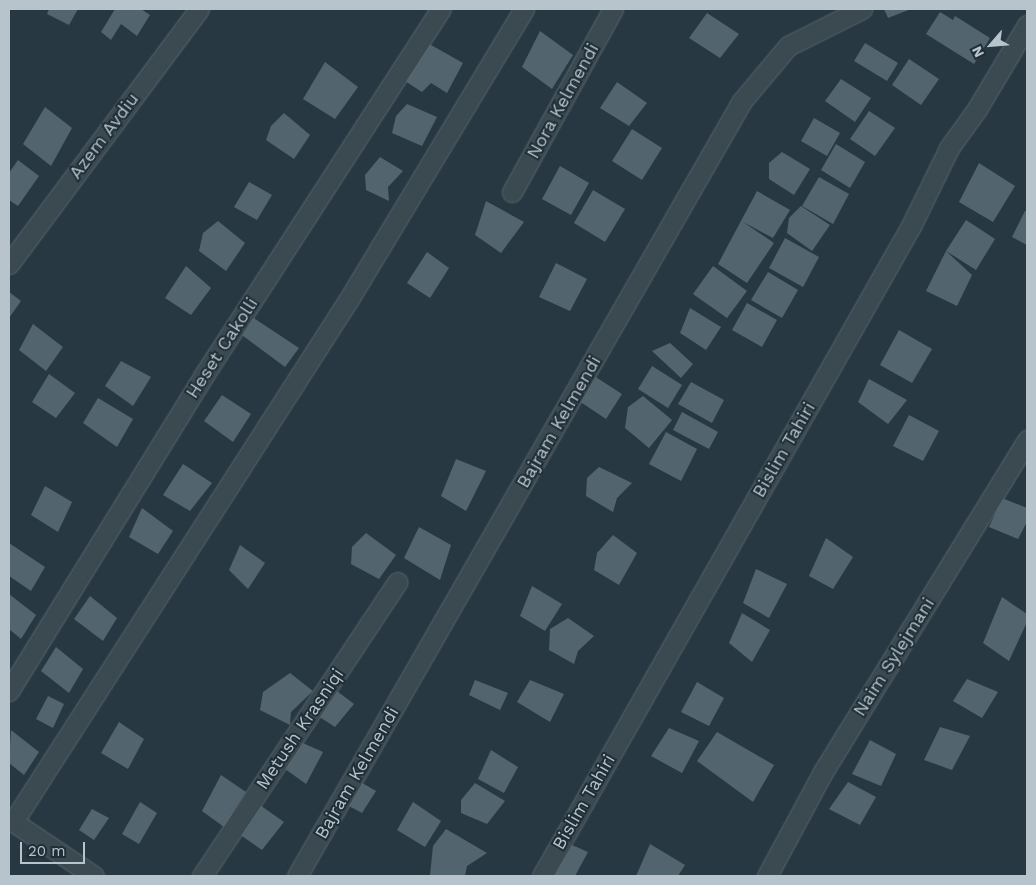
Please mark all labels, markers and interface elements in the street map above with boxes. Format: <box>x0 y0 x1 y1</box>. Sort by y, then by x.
north arrow <box>966 20 1016 70</box>
street label: Nora Kelmendi <box>522 39 604 163</box>
text: N <box>968 44 987 60</box>
street label: Azem Avdiu <box>64 88 144 184</box>
street label: Heset Cakolli <box>181 294 263 402</box>
street label: Bajram Kelmendi <box>512 352 606 492</box>
street label: Bislim Tahiri <box>748 398 820 502</box>
street label: Naim Sylejmani <box>849 594 939 720</box>
street label: Metush Krasniqi <box>252 664 348 794</box>
street label: Bajram Kelmendi <box>310 703 404 843</box>
street label: Bislim Tahiri <box>548 750 620 854</box>
scale bar <box>22 832 88 864</box>
text: 20 m <box>28 842 66 860</box>

